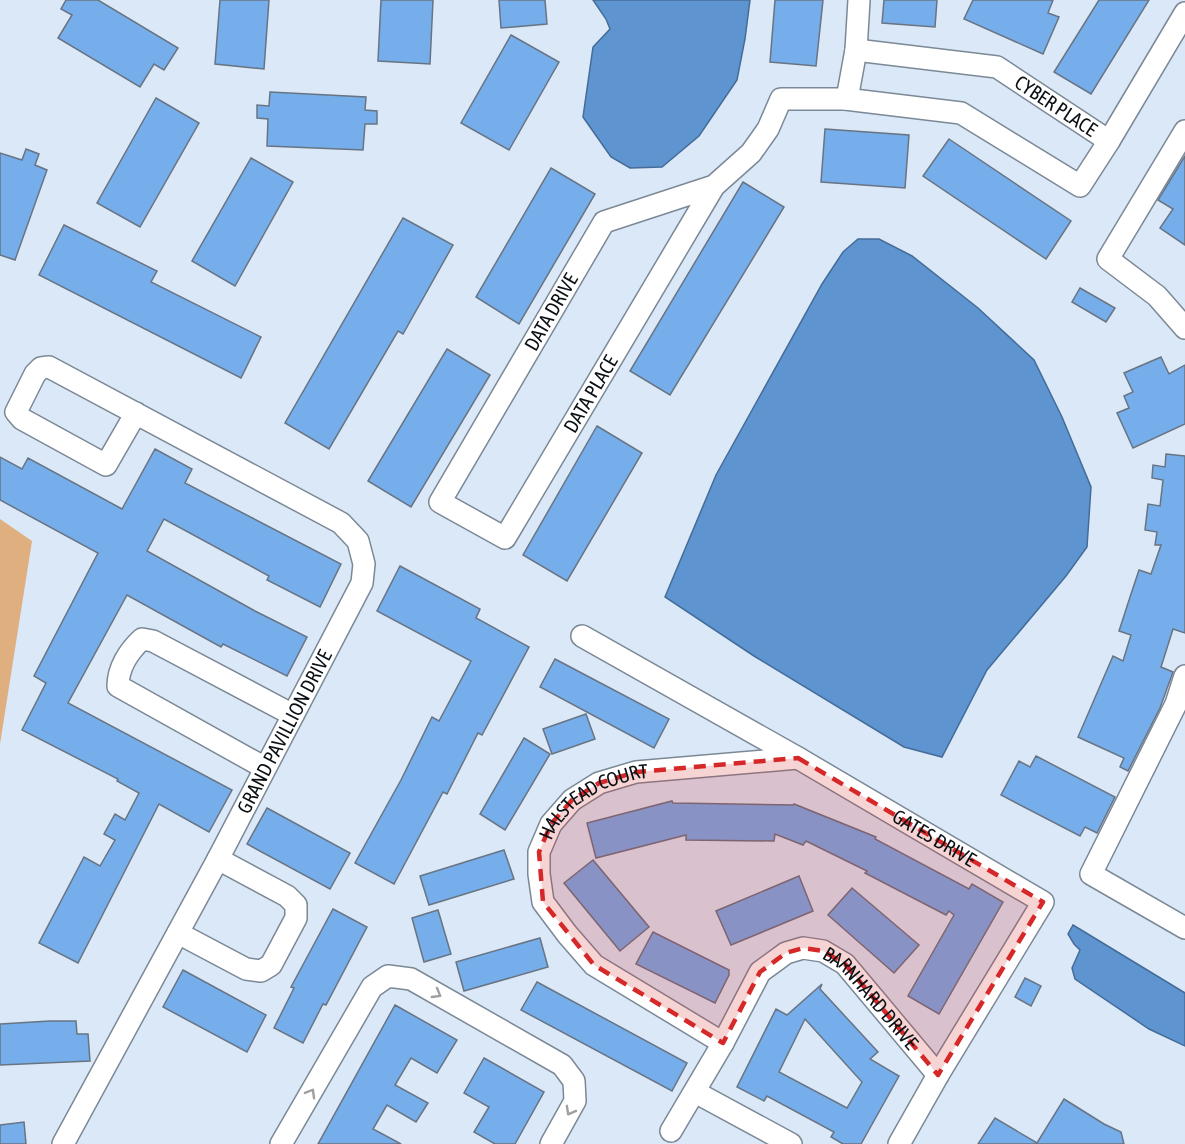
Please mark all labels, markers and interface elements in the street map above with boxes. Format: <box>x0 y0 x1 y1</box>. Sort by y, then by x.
street label: CYBER PLACE <box>1011 70 1102 141</box>
street label: DATA DRIVE <box>519 269 582 354</box>
street label: DATA PLACE <box>558 351 622 436</box>
street label: GRAND PAVILLION DRIVE <box>232 645 336 817</box>
street label: HALSTEAD COURT <box>534 759 649 842</box>
street label: GATES DRIVE <box>889 804 981 871</box>
street label: BARNHARD DRIVE <box>819 942 924 1054</box>
one-way arrow <box>431 987 441 998</box>
one-way arrow <box>303 1089 315 1099</box>
one-way arrow <box>566 1105 577 1115</box>

